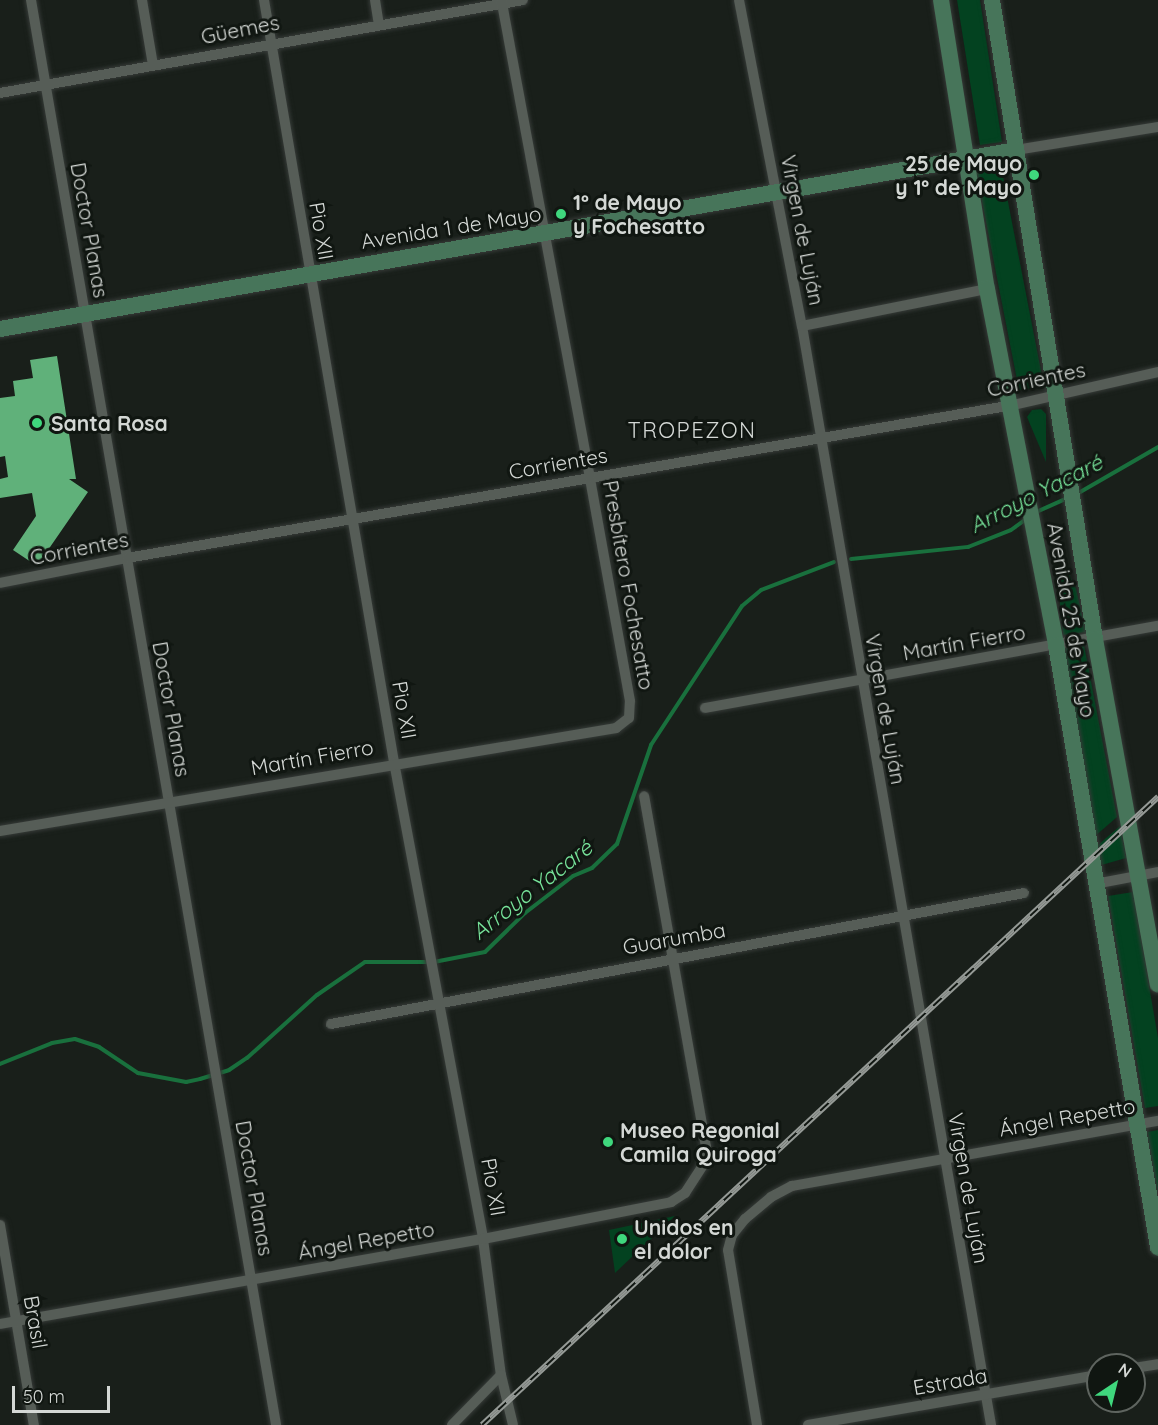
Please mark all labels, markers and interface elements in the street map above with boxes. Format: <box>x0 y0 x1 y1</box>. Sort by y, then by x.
street label: Güemes <box>199 9 281 49</box>
place label: 25 de Mayo y 1º de Mayo <box>895 150 1022 200</box>
street label: Virgen de Luján <box>776 153 830 307</box>
street label: Doctor Planas <box>66 160 114 300</box>
marker: 25 de Mayo y 1º de Mayo <box>1027 168 1041 182</box>
place label: 1º de Mayo y Fochesatto <box>573 189 705 239</box>
street label: Pio XII <box>304 200 340 262</box>
street label: Avenida 1 de Mayo <box>359 200 543 254</box>
marker: 1º de Mayo y Fochesatto <box>554 207 568 221</box>
street label: Corrientes <box>985 356 1087 402</box>
place label: Santa Rosa <box>51 410 168 436</box>
marker: Santa Rosa <box>28 414 46 432</box>
district label: TROPEZON <box>627 418 757 444</box>
street label: Corrientes <box>507 442 609 484</box>
water label: Arroyo Yacaré <box>965 449 1107 539</box>
street label: Presbítero Fochesatto <box>598 478 660 692</box>
street label: Avenida 25 de Mayo <box>1042 521 1102 719</box>
street label: Corrientes <box>28 526 130 570</box>
street label: Martín Fierro <box>901 619 1027 665</box>
street label: Virgen de Luján <box>860 632 912 786</box>
street label: Doctor Planas <box>148 639 196 779</box>
street label: Pio XII <box>387 679 423 741</box>
street label: Martín Fierro <box>249 734 375 780</box>
water label: Arroyo Yacaré <box>466 835 598 945</box>
street label: Guarumba <box>621 917 727 959</box>
street label: Ángel Repetto <box>997 1093 1137 1141</box>
street label: Virgen de Luján <box>943 1111 995 1265</box>
place label: Museo Regonial Camila Quiroga <box>620 1117 780 1167</box>
street label: Doctor Planas <box>231 1118 279 1258</box>
marker: Museo Regonial Camila Quiroga <box>601 1135 615 1149</box>
street label: Pio XII <box>476 1156 512 1218</box>
place label: Unidos en el dolor <box>634 1214 733 1264</box>
street label: Ángel Repetto <box>296 1216 436 1264</box>
marker: Unidos en el dolor <box>615 1232 629 1246</box>
street label: Brasil <box>19 1294 53 1350</box>
north arrow <box>1086 1353 1146 1413</box>
text: N <box>1115 1358 1136 1381</box>
street label: Estrada <box>911 1362 989 1400</box>
scale bar <box>15 1374 112 1412</box>
text: 50 m <box>23 1385 65 1408</box>

